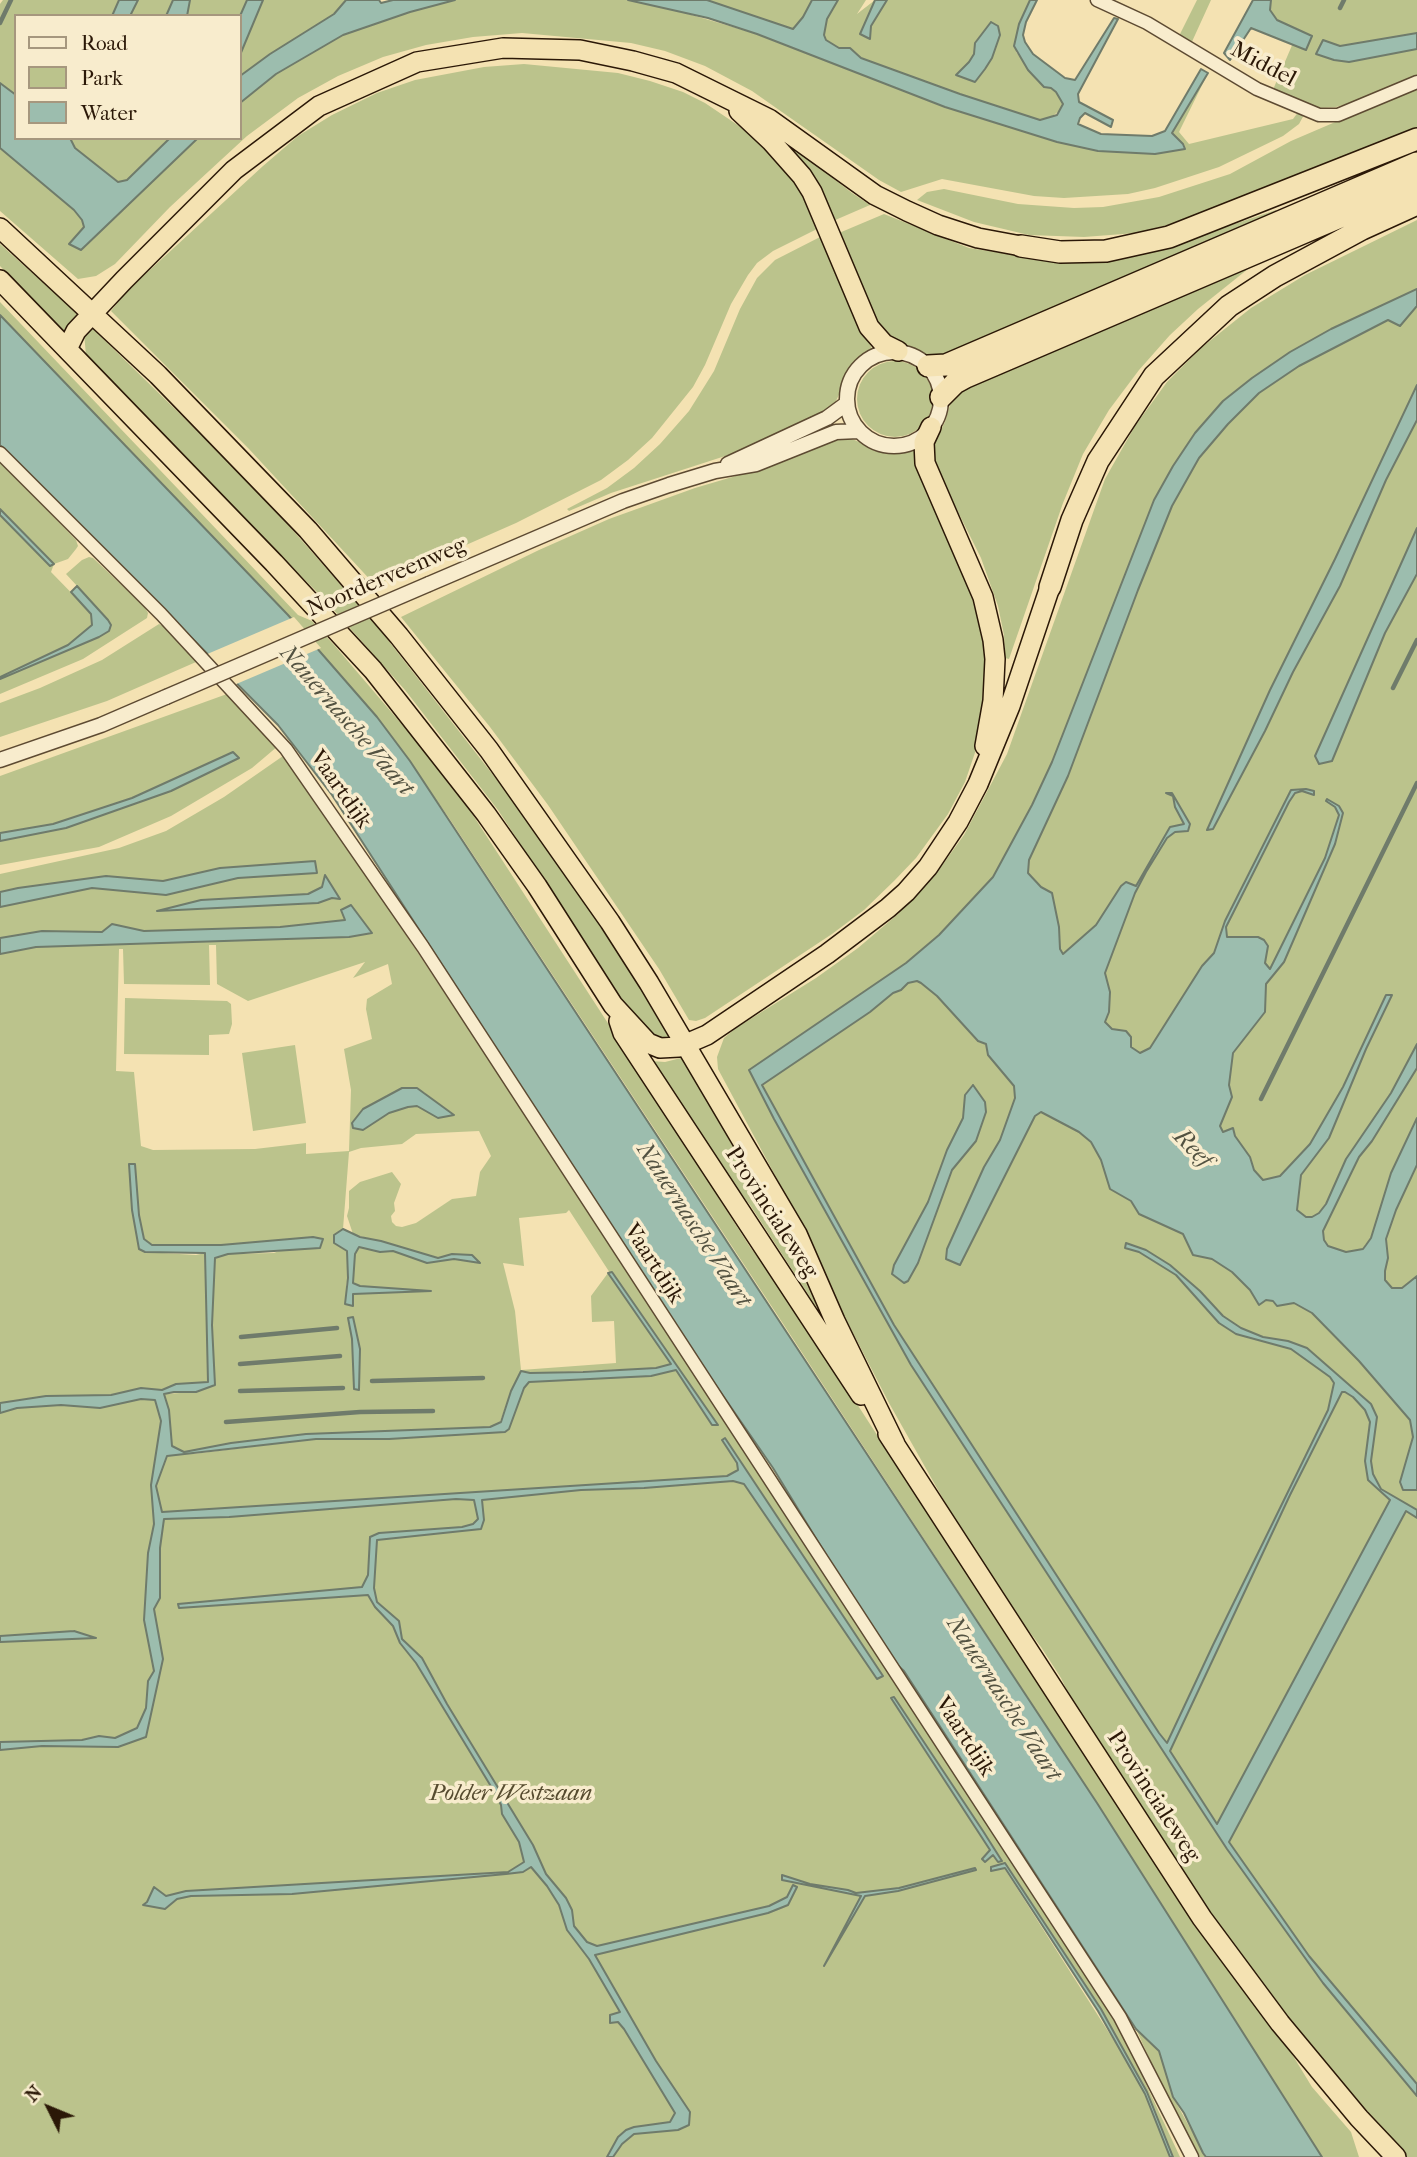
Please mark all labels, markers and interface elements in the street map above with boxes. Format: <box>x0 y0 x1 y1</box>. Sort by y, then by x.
legend <box>14 14 242 140</box>
text: Road <box>81 31 128 55</box>
street label: Middel <box>1225 36 1301 94</box>
text: Park <box>81 66 123 90</box>
text: Water <box>81 101 137 125</box>
street label: Noorderveenweg <box>303 532 471 624</box>
water label: Nauernasche Vaart <box>273 640 419 802</box>
street label: Vaartdijk <box>303 745 377 835</box>
water label: Reef <box>1167 1123 1217 1175</box>
water label: Nauernasche Vaart <box>629 1137 757 1313</box>
street label: Provincialeweg <box>718 1142 824 1284</box>
street label: Vaartdijk <box>617 1219 689 1309</box>
water label: Nauernasche Vaart <box>939 1611 1067 1787</box>
street label: Vaartdijk <box>928 1692 1000 1782</box>
street label: Provincialeweg <box>1100 1726 1206 1868</box>
park label: Polder Westzaan <box>430 1780 592 1808</box>
north arrow <box>14 2073 84 2143</box>
text: N <box>21 2081 47 2106</box>

